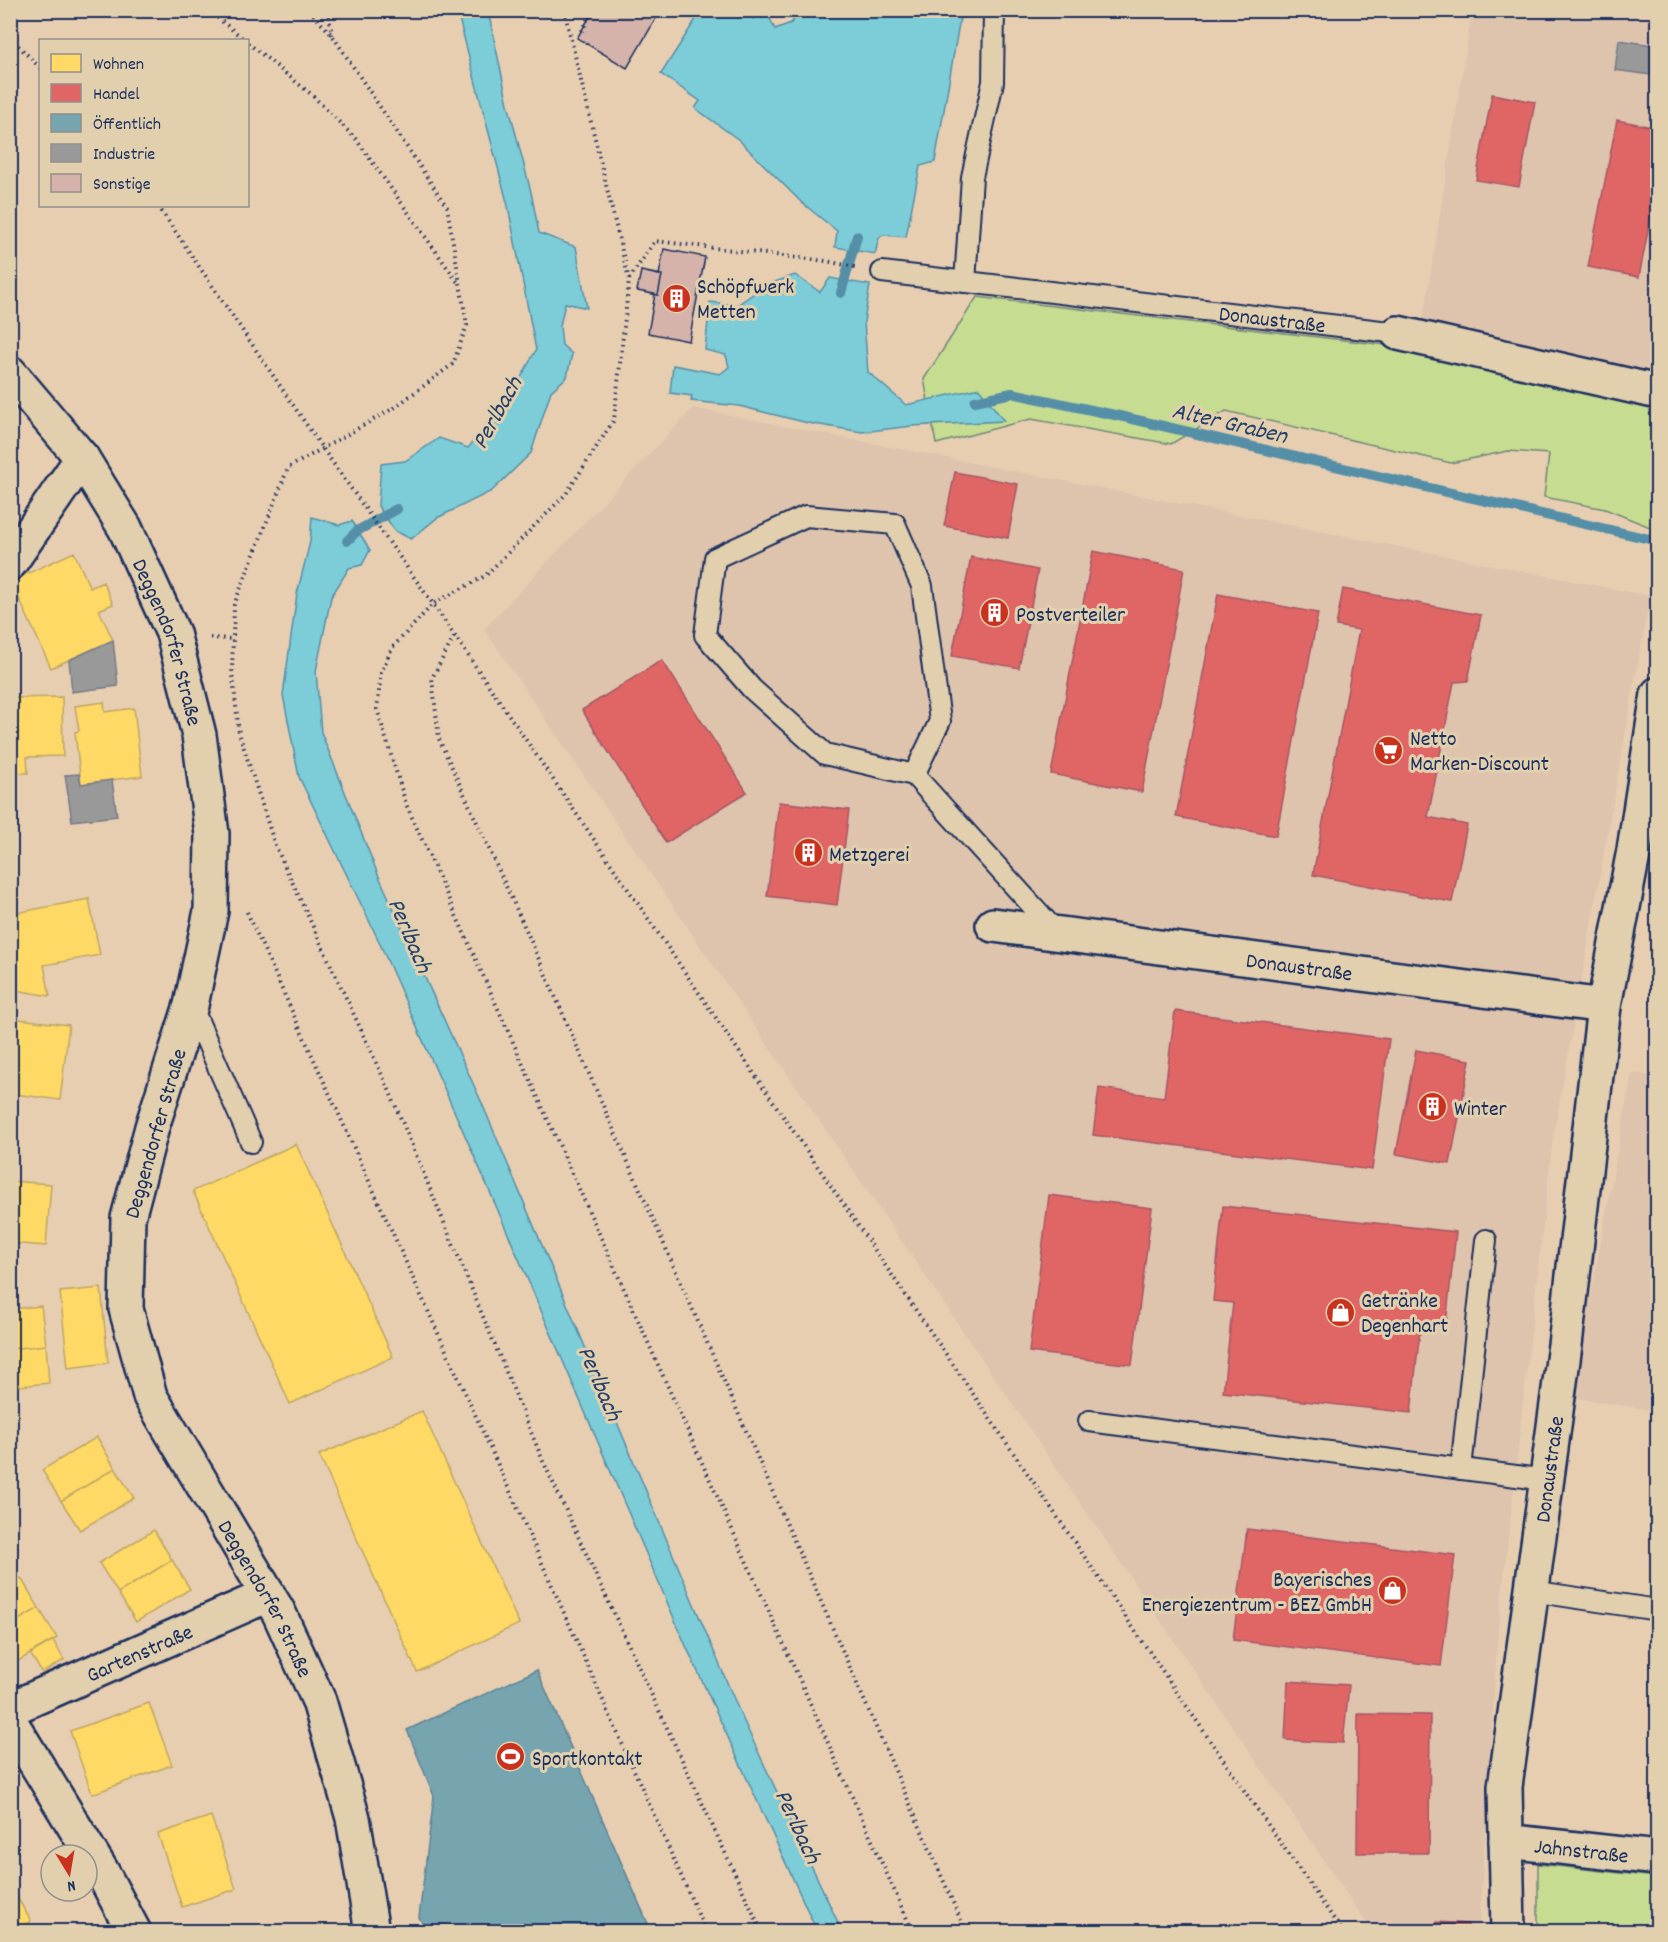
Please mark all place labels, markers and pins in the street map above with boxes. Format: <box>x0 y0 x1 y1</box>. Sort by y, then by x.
place label: Schöpfwerk Metten <box>697 273 794 329</box>
building icon: Schöpfwerk Metten <box>660 282 692 314</box>
building icon: Postverteiler <box>979 597 1011 629</box>
place label: Postverteiler <box>1016 601 1126 632</box>
place label: Netto Marken-Discount <box>1410 725 1549 781</box>
supermarket icon: Netto Marken-Discount <box>1373 734 1405 766</box>
building icon: Metzgerei <box>792 837 824 869</box>
place label: Metzgerei <box>829 841 909 872</box>
building icon: Winter <box>1417 1091 1449 1123</box>
place label: Winter <box>1454 1095 1508 1126</box>
place label: Getränke Degenhart <box>1361 1287 1448 1343</box>
shop icon: Getränke Degenhart <box>1324 1296 1356 1328</box>
place label: Bayerisches Energiezentrum - BEZ GmbH <box>1142 1566 1372 1622</box>
shop icon: Bayerisches Energiezentrum - BEZ GmbH <box>1377 1575 1409 1607</box>
sports icon: Sportkontakt <box>495 1741 527 1773</box>
place label: Sportkontakt <box>532 1745 642 1776</box>

